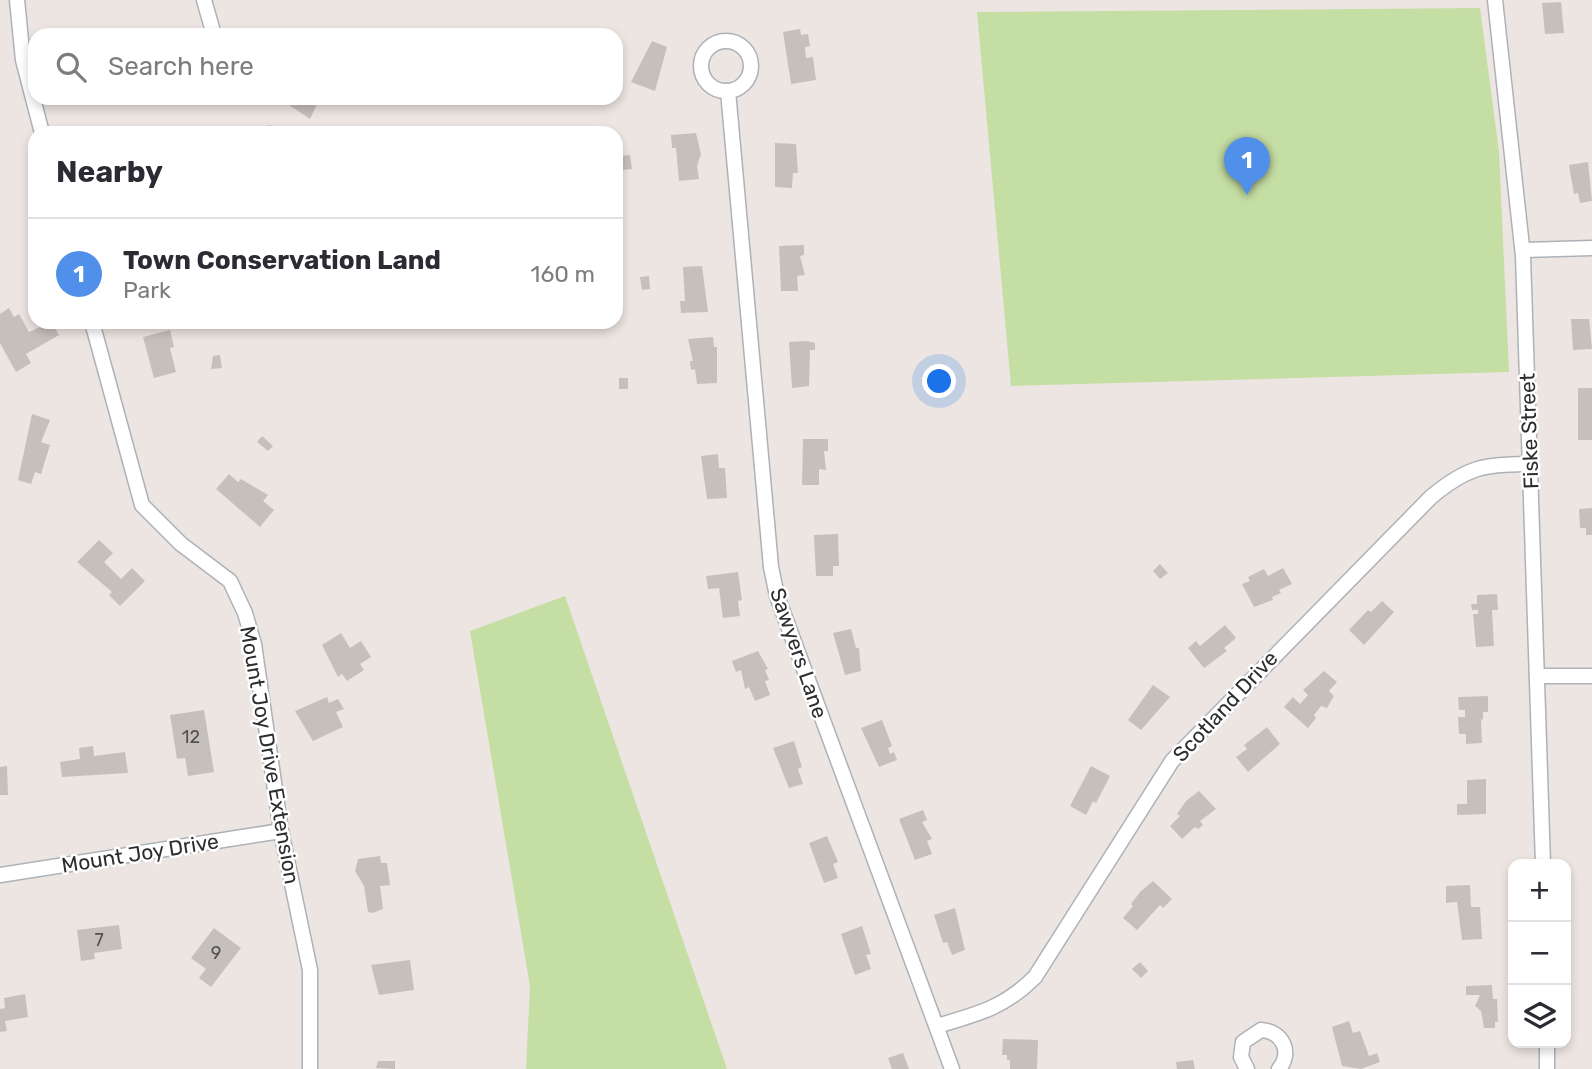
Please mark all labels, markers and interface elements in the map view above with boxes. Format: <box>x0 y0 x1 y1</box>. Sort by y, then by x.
search box <box>28 28 623 105</box>
icon: search <box>52 48 90 86</box>
text: Search here <box>108 51 254 82</box>
pin: 1 <box>1224 137 1270 195</box>
text: Nearby <box>56 154 163 190</box>
text: Town Conservation Land <box>123 245 441 276</box>
text: 1 <box>73 260 85 288</box>
text: 160 m <box>531 260 595 288</box>
text: Park <box>123 276 171 304</box>
your location <box>922 364 956 398</box>
street label: Fiske Street <box>1514 373 1544 489</box>
street label: Sawyers Lane <box>765 585 833 721</box>
street label: Mount Joy Drive Extension <box>235 624 305 886</box>
street label: Scotland Drive <box>1167 645 1283 767</box>
house number: 12 <box>182 726 200 748</box>
street label: Mount Joy Drive <box>60 828 220 878</box>
map controls <box>1508 859 1571 1048</box>
button: + <box>1508 859 1571 922</box>
button: − <box>1508 922 1571 985</box>
house number: 7 <box>94 929 104 951</box>
house number: 9 <box>211 942 221 964</box>
button: layers <box>1508 985 1571 1048</box>

